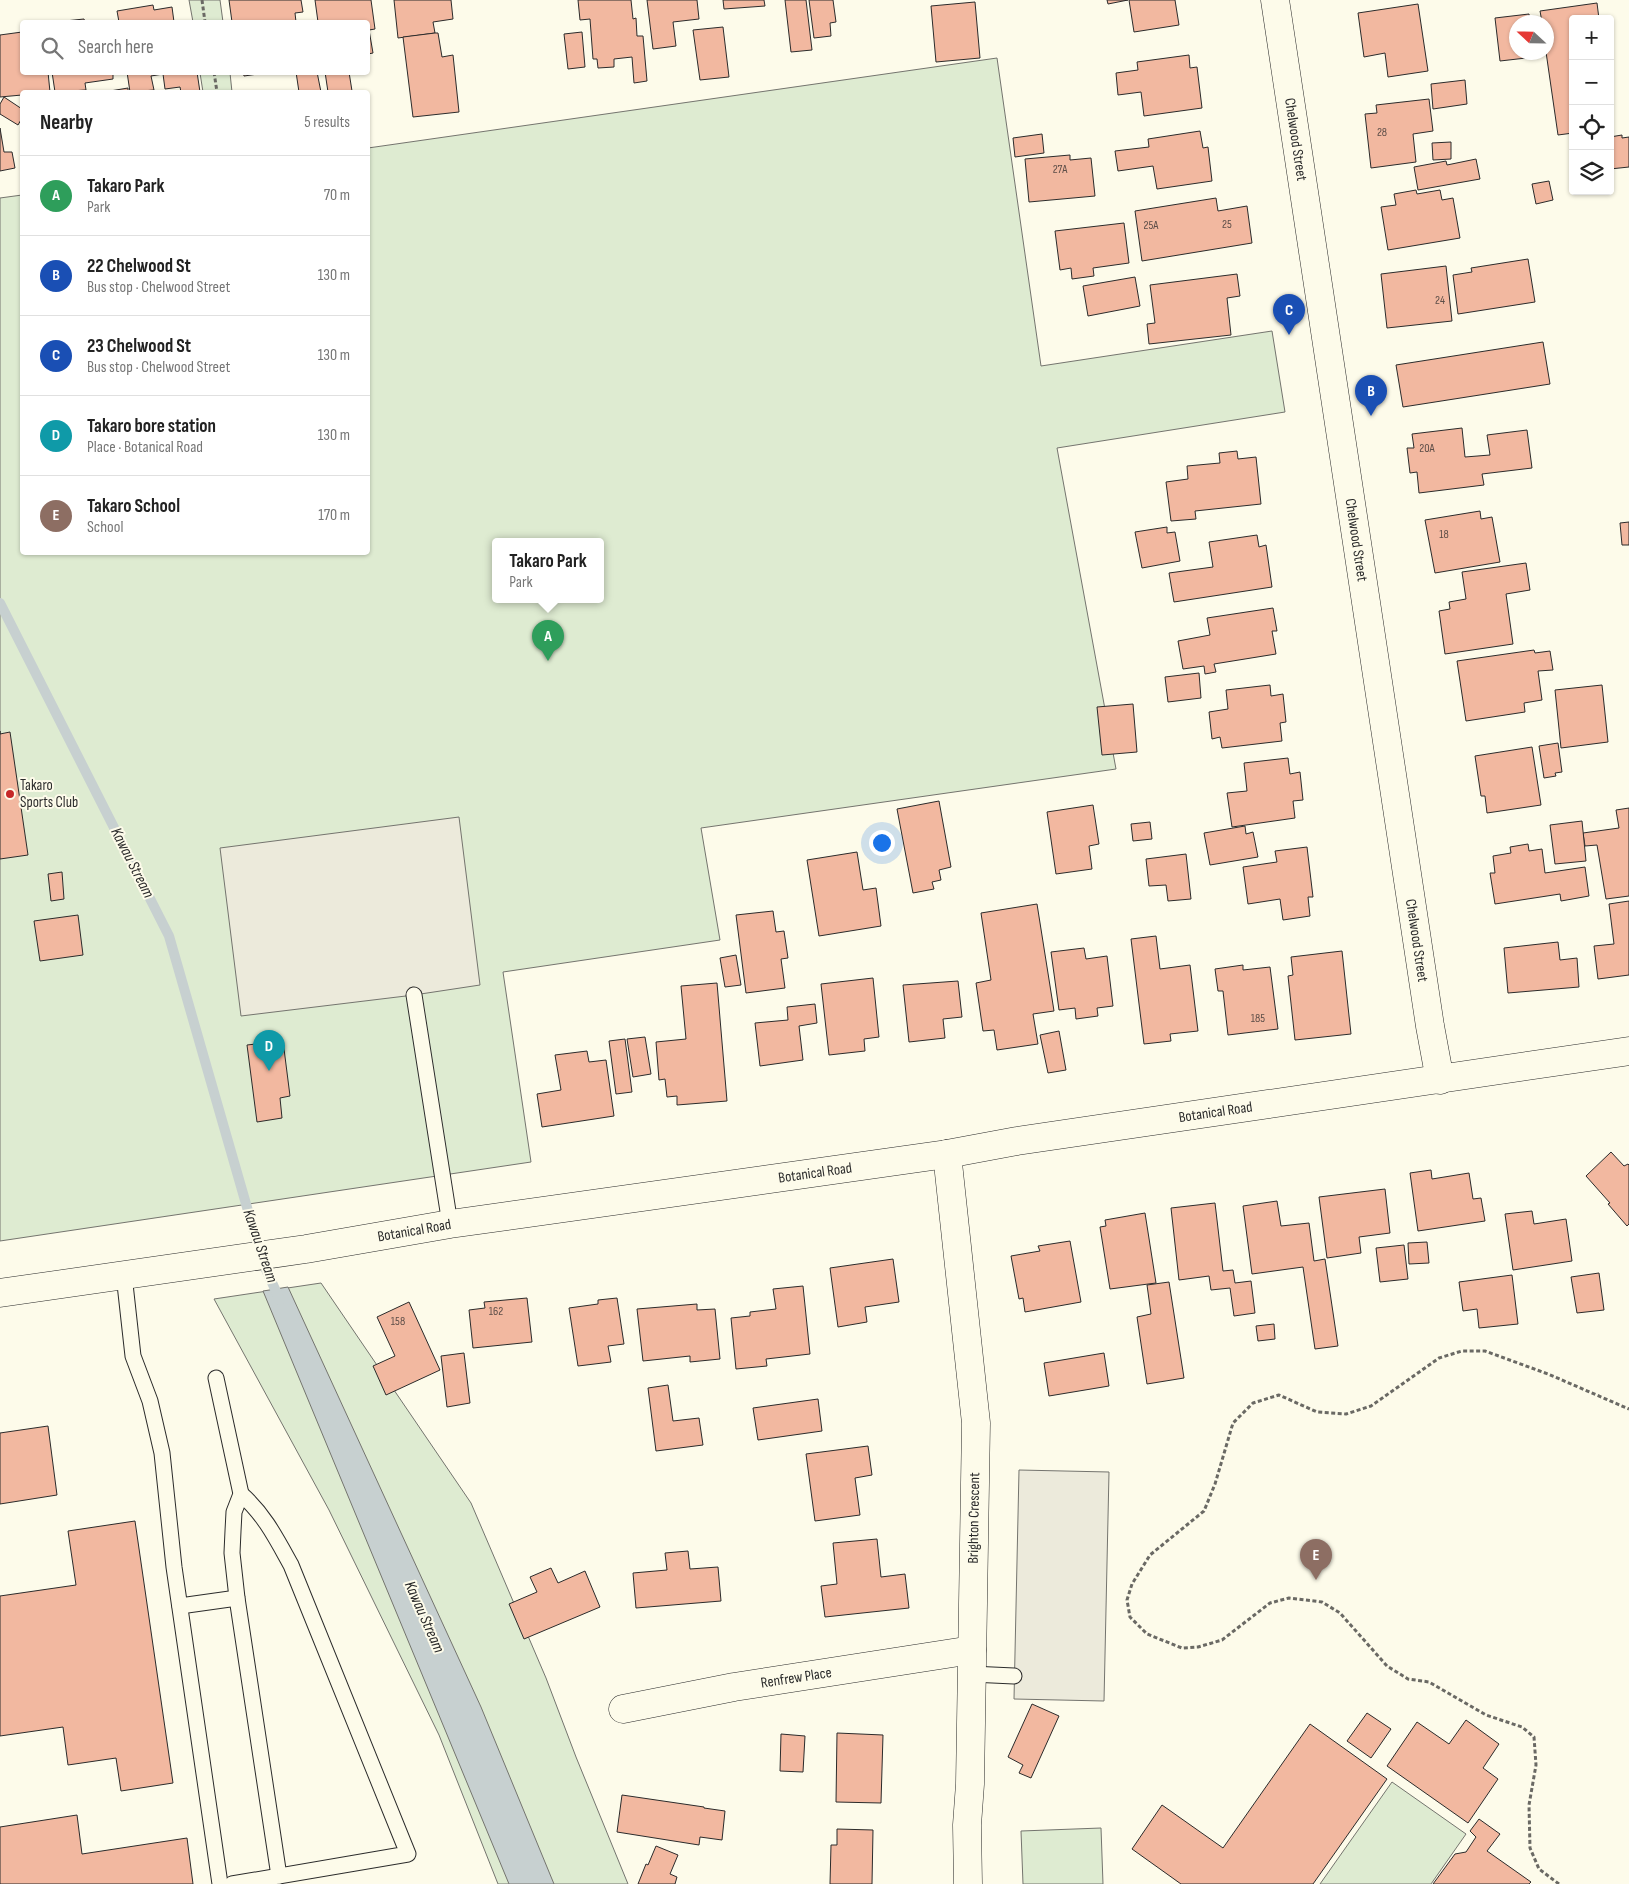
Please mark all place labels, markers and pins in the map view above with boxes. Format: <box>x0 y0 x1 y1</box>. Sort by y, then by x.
pin: C <box>1273 294 1305 335</box>
pin: B <box>1355 375 1387 416</box>
pin: A <box>532 620 564 661</box>
place label: Takaro Sports Club <box>20 776 78 812</box>
marker: Takaro Sports Club <box>4 788 16 800</box>
pin: D <box>253 1030 285 1071</box>
pin: E <box>1300 1539 1332 1580</box>

